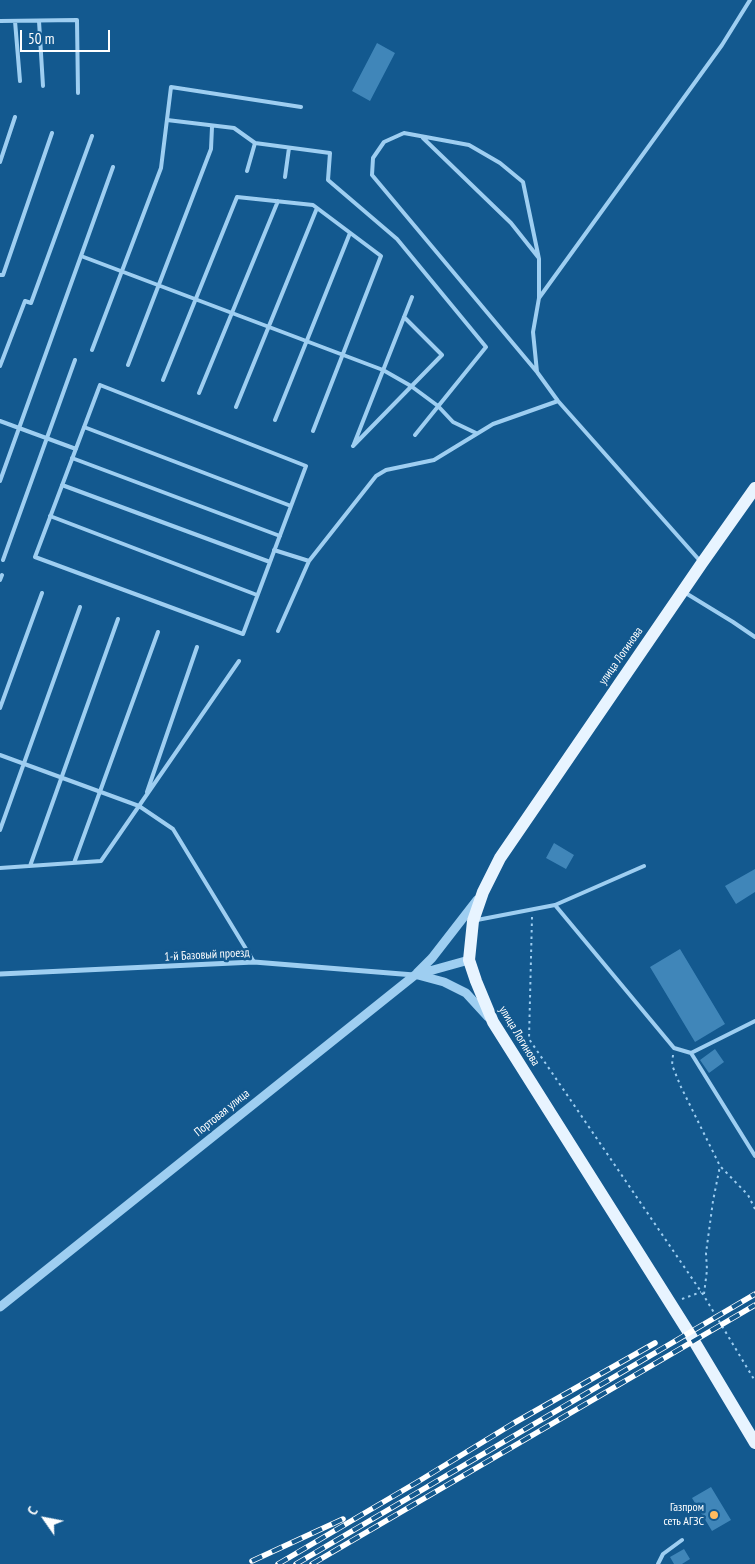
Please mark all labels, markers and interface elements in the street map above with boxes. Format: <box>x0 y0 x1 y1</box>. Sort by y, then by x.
scale bar <box>22 20 112 52</box>
text: 50 m <box>28 29 54 48</box>
street label: улица Логинова <box>596 624 646 688</box>
street label: 1-й Базовый проезд <box>164 946 250 964</box>
street label: улица Логинова <box>496 1003 542 1069</box>
street label: Портовая улица <box>191 1086 253 1140</box>
north arrow <box>20 1494 70 1544</box>
place label: Газпром сеть АГЗС <box>663 1501 704 1529</box>
text: С <box>23 1503 42 1518</box>
marker: Газпром сеть АГЗС <box>708 1509 720 1521</box>

